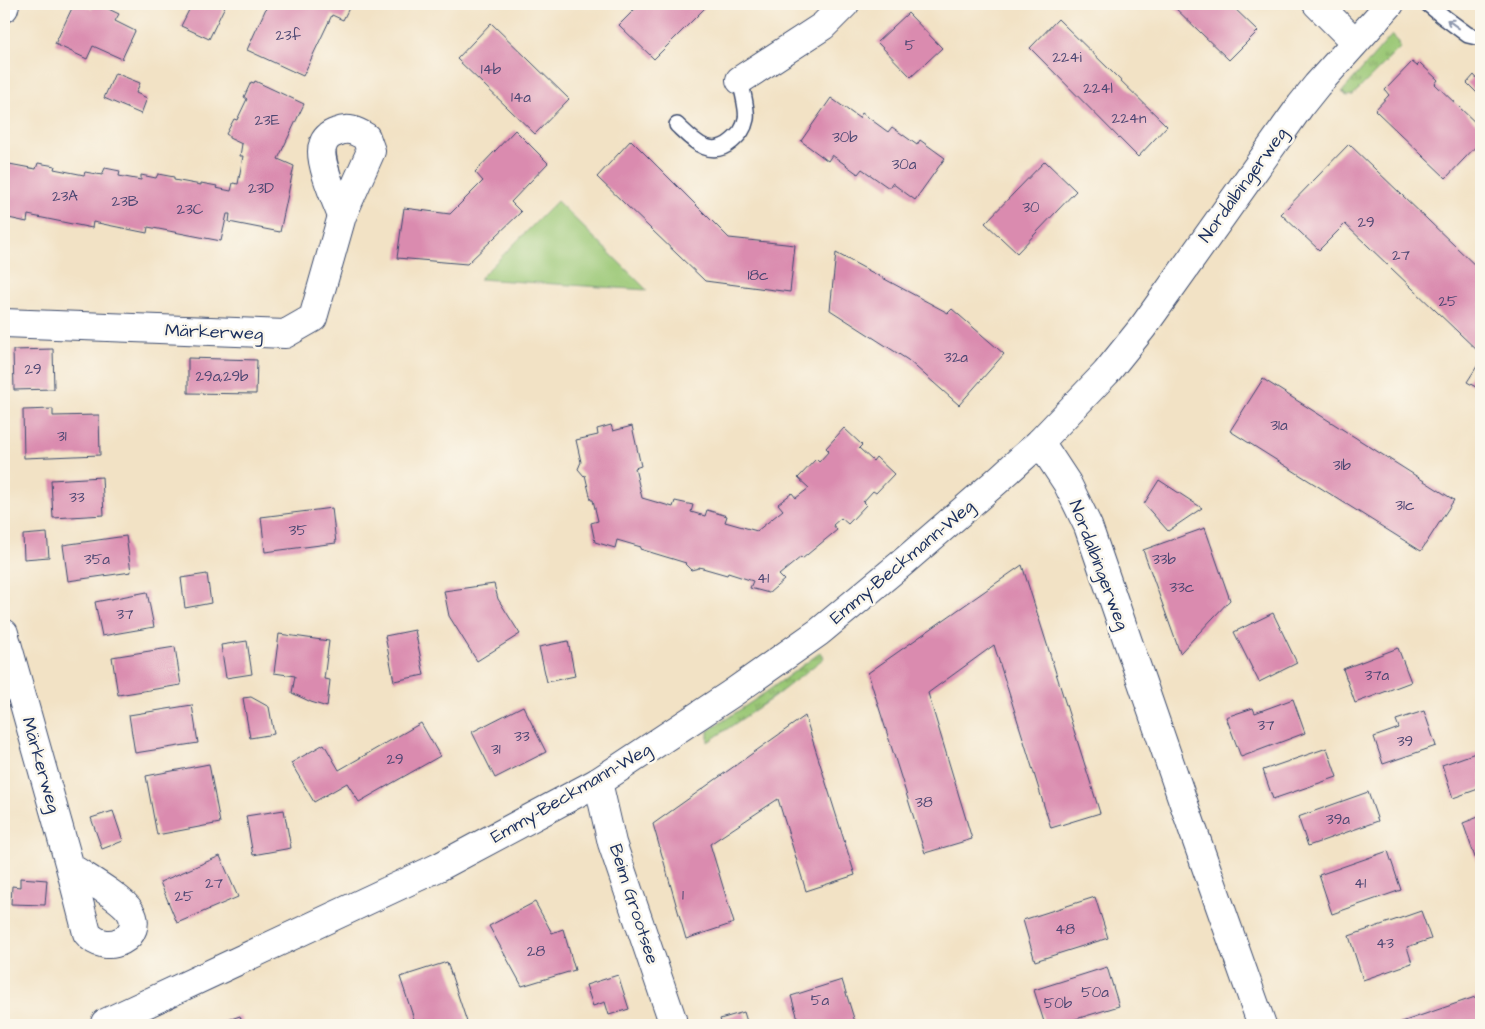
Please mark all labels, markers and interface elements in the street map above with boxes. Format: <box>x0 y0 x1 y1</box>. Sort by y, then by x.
one-way arrow <box>1447 19 1460 30</box>
house number: 23f <box>275 25 301 46</box>
house number: 5 <box>905 35 916 56</box>
house number: 224i <box>1052 47 1083 68</box>
house number: 14b <box>481 59 502 80</box>
house number: 224l <box>1083 78 1113 99</box>
house number: 14a <box>511 87 531 108</box>
house number: 224n <box>1112 108 1147 129</box>
house number: 23E <box>254 110 280 131</box>
street label: Nordalbingerweg <box>1193 122 1294 248</box>
house number: 30b <box>832 127 858 148</box>
house number: 30a <box>892 154 917 175</box>
house number: 23D <box>248 178 274 199</box>
house number: 23A <box>52 186 78 207</box>
house number: 23B <box>112 191 139 212</box>
house number: 30 <box>1022 197 1040 218</box>
house number: 23C <box>177 199 204 220</box>
house number: 29 <box>1357 212 1375 233</box>
house number: 27 <box>1392 245 1410 266</box>
house number: 18c <box>747 265 769 286</box>
house number: 25 <box>1438 291 1458 312</box>
street label: Märkerweg <box>164 318 264 347</box>
house number: 32a <box>944 347 968 368</box>
house number: 29 <box>24 359 42 380</box>
house number: 29a,29b <box>196 366 249 387</box>
house number: 31a <box>1270 415 1288 436</box>
house number: 31 <box>57 426 67 447</box>
house number: 31b <box>1333 455 1352 476</box>
house number: 33 <box>69 487 85 508</box>
street label: Emmy-Beckmann-Weg <box>824 494 980 631</box>
house number: 31c <box>1395 495 1415 516</box>
street label: Nordalbingerweg <box>1062 497 1135 634</box>
house number: 35 <box>289 520 307 541</box>
house number: 35a <box>84 549 110 570</box>
house number: 33b <box>1152 549 1176 570</box>
house number: 41 <box>757 568 769 589</box>
house number: 33c <box>1170 577 1195 598</box>
house number: 37 <box>117 604 133 625</box>
house number: 37a <box>1365 665 1390 686</box>
street label: Märkerweg <box>14 714 67 816</box>
house number: 37 <box>1258 715 1274 736</box>
house number: 33 <box>514 726 530 747</box>
house number: 39 <box>1397 731 1413 752</box>
street label: Emmy-Beckmann-Weg <box>486 737 656 850</box>
house number: 31 <box>491 739 501 760</box>
house number: 29 <box>386 749 404 770</box>
house number: 38 <box>915 792 933 813</box>
house number: 39a <box>1326 809 1350 830</box>
street label: Beim Grootsee <box>603 841 665 968</box>
house number: 27 <box>205 873 223 894</box>
house number: 41 <box>1354 873 1366 894</box>
house number: 1 <box>682 885 684 906</box>
house number: 25 <box>174 886 194 907</box>
house number: 48 <box>1055 919 1075 940</box>
house number: 43 <box>1376 933 1394 954</box>
house number: 28 <box>527 941 545 962</box>
house number: 50a <box>1081 982 1109 1003</box>
house number: 5a <box>811 990 829 1011</box>
house number: 50b <box>1044 993 1073 1014</box>

